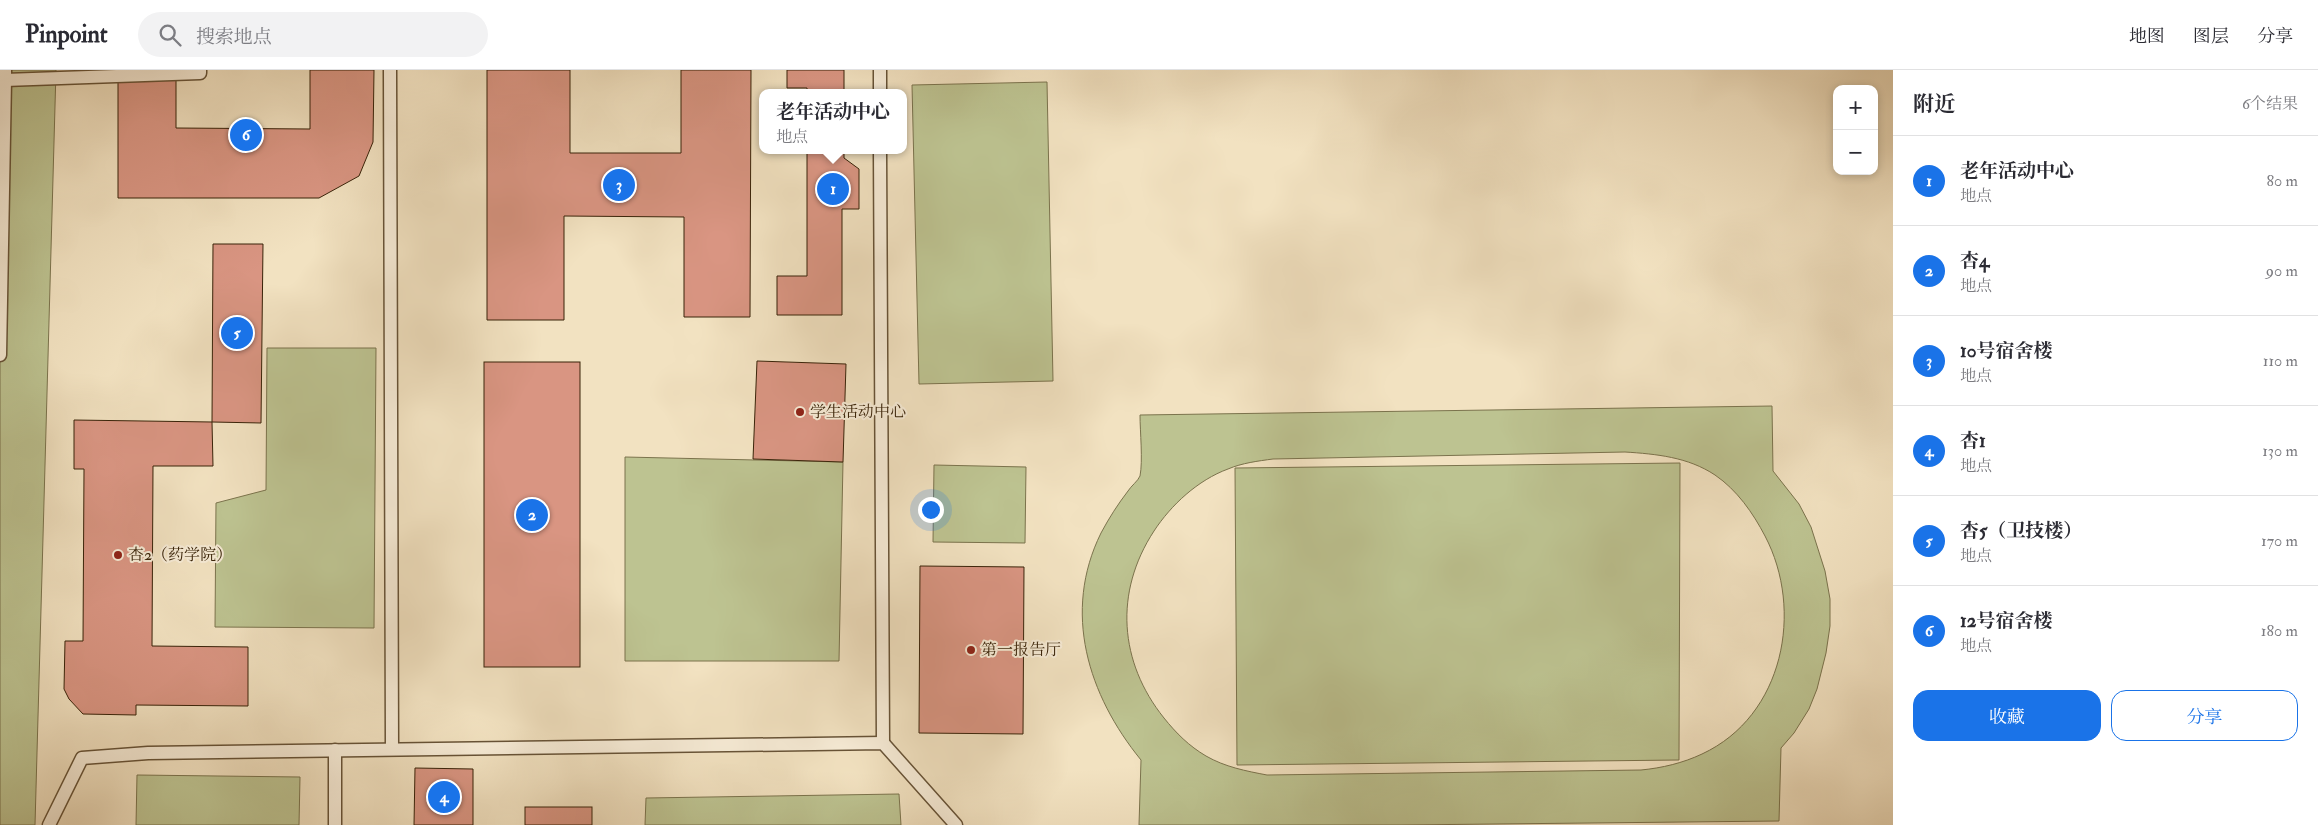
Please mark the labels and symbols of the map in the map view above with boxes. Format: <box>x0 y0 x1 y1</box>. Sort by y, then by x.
pin: 6 <box>230 116 262 154</box>
pin: 3 <box>603 166 635 204</box>
pin: 1 <box>817 170 849 208</box>
pin: 5 <box>221 314 253 352</box>
place label: 学生活动中心 <box>810 402 906 422</box>
marker: 学生活动中心 <box>794 406 806 418</box>
pin: 2 <box>516 496 548 534</box>
your location <box>918 497 944 523</box>
place label: 杏2（药学院） <box>128 545 232 565</box>
marker: 杏2（药学院） <box>112 549 124 561</box>
place label: 第一报告厅 <box>981 640 1061 660</box>
marker: 第一报告厅 <box>965 644 977 656</box>
pin: 4 <box>428 778 460 816</box>

